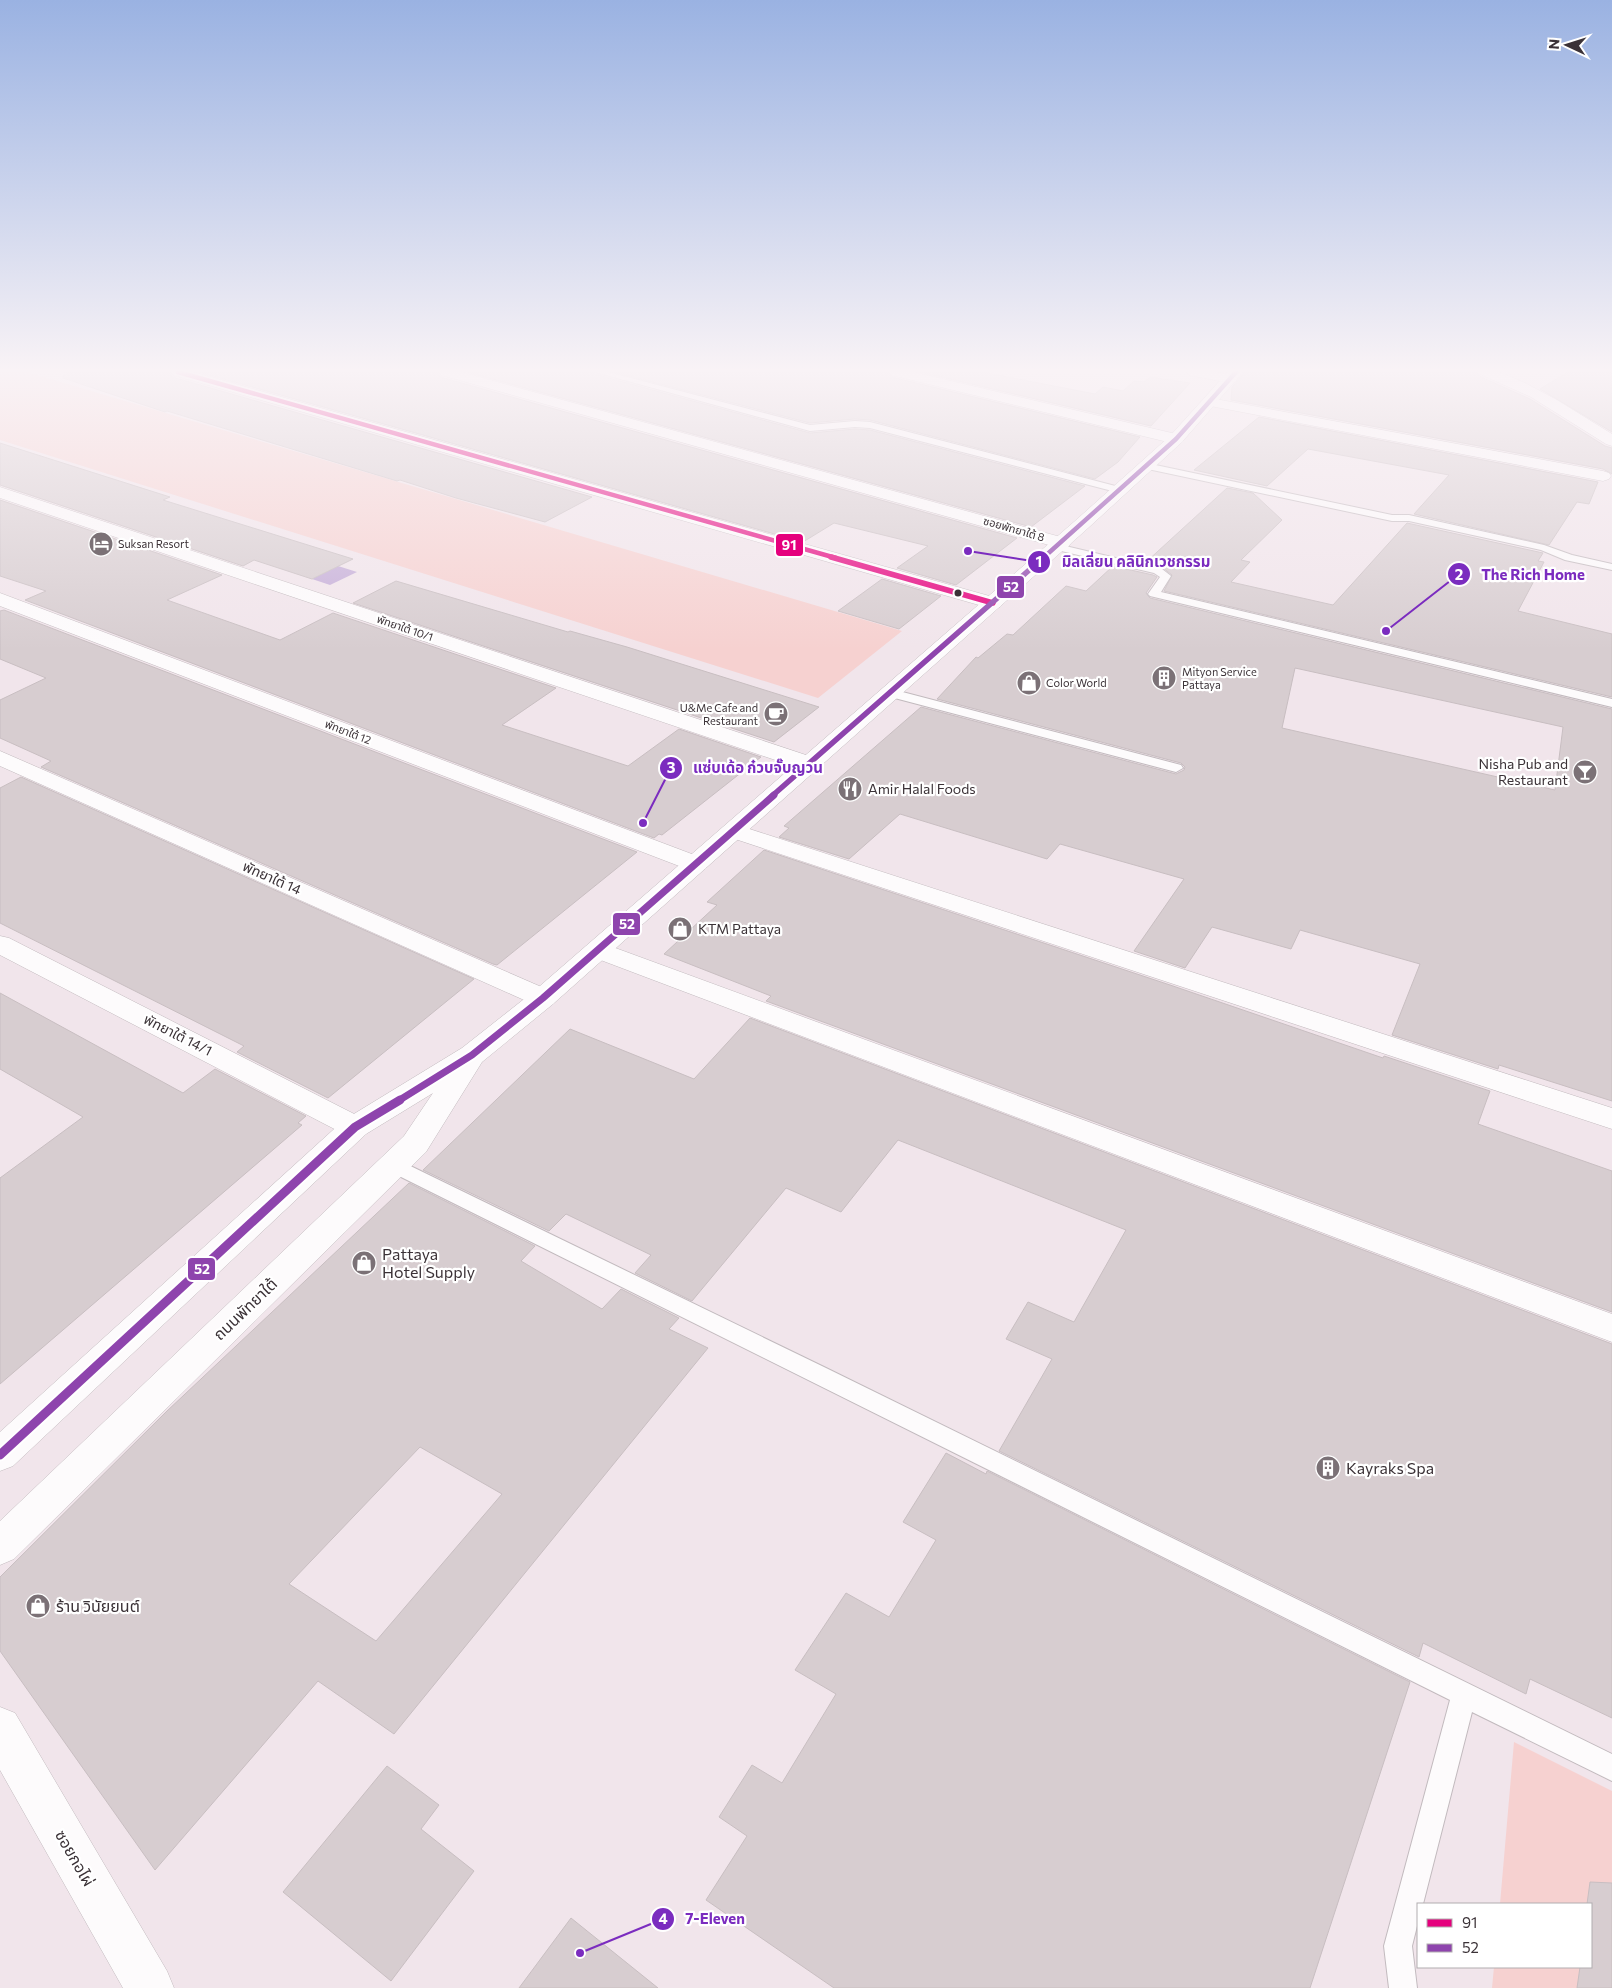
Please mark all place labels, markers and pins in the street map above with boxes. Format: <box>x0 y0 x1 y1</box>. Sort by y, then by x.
hotel icon: Suksan Resort <box>88 531 114 557</box>
place label: Suksan Resort <box>118 537 190 550</box>
callout: มิลเลี่ยน คลินิกเวชกรรม <box>1027 547 1221 577</box>
callout: The Rich Home <box>1446 559 1595 589</box>
unlabelled marker <box>953 588 963 598</box>
building icon: Mityon Service Pattaya <box>1151 665 1177 691</box>
place label: Mityon Service Pattaya <box>1182 665 1257 691</box>
shop icon: Color World <box>1016 670 1042 696</box>
place label: Color World <box>1046 676 1107 689</box>
place label: U&Me Cafe and Restaurant <box>680 701 758 727</box>
cafe icon: U&Me Cafe and Restaurant <box>763 701 789 727</box>
callout: แซ่บเด้อ ก๋วบจั๊บญวน <box>658 753 833 783</box>
place label: Nisha Pub and Restaurant <box>1478 755 1568 788</box>
bar icon: Nisha Pub and Restaurant <box>1572 759 1598 785</box>
restaurant icon: Amir Halal Foods <box>837 776 863 802</box>
place label: Amir Halal Foods <box>868 780 976 797</box>
shop icon: KTM Pattaya <box>667 916 693 942</box>
place label: KTM Pattaya <box>698 920 781 937</box>
place label: Pattaya Hotel Supply <box>382 1244 475 1281</box>
shop icon: Pattaya Hotel Supply <box>351 1250 377 1276</box>
building icon: Kayraks Spa <box>1315 1455 1341 1481</box>
place label: Kayraks Spa <box>1346 1458 1434 1477</box>
shop icon: ร้าน วินัยยนต์ <box>25 1593 51 1619</box>
place label: ร้าน วินัยยนต์ <box>56 1596 140 1615</box>
callout: 7-Eleven <box>650 1904 755 1934</box>

